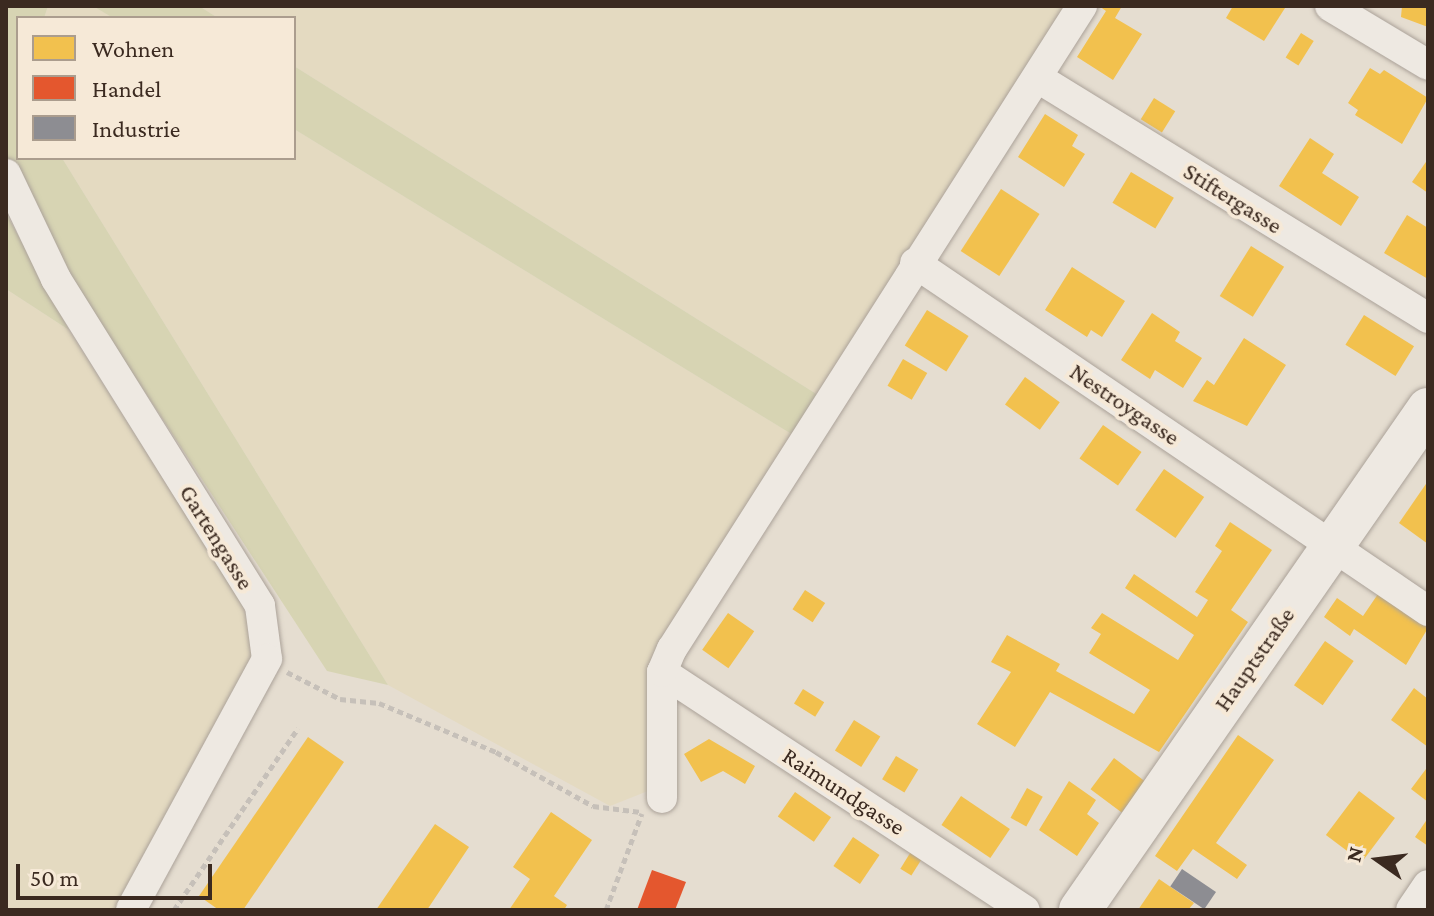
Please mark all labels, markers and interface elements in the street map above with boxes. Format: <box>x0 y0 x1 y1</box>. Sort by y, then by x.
legend <box>16 16 296 160</box>
text: Wohnen <box>92 35 174 62</box>
text: Handel <box>92 75 161 102</box>
text: Industrie <box>92 115 180 142</box>
street label: Stiftergasse <box>1178 156 1288 240</box>
street label: Nestroygasse <box>1065 357 1185 451</box>
street label: Gartengasse <box>174 479 260 595</box>
street label: Hauptstraße <box>1208 601 1300 717</box>
street label: Raimundgasse <box>777 741 911 841</box>
north arrow <box>1338 820 1418 900</box>
text: N <box>1340 844 1368 864</box>
scale bar <box>20 848 216 898</box>
text: 50 m <box>30 864 79 891</box>

